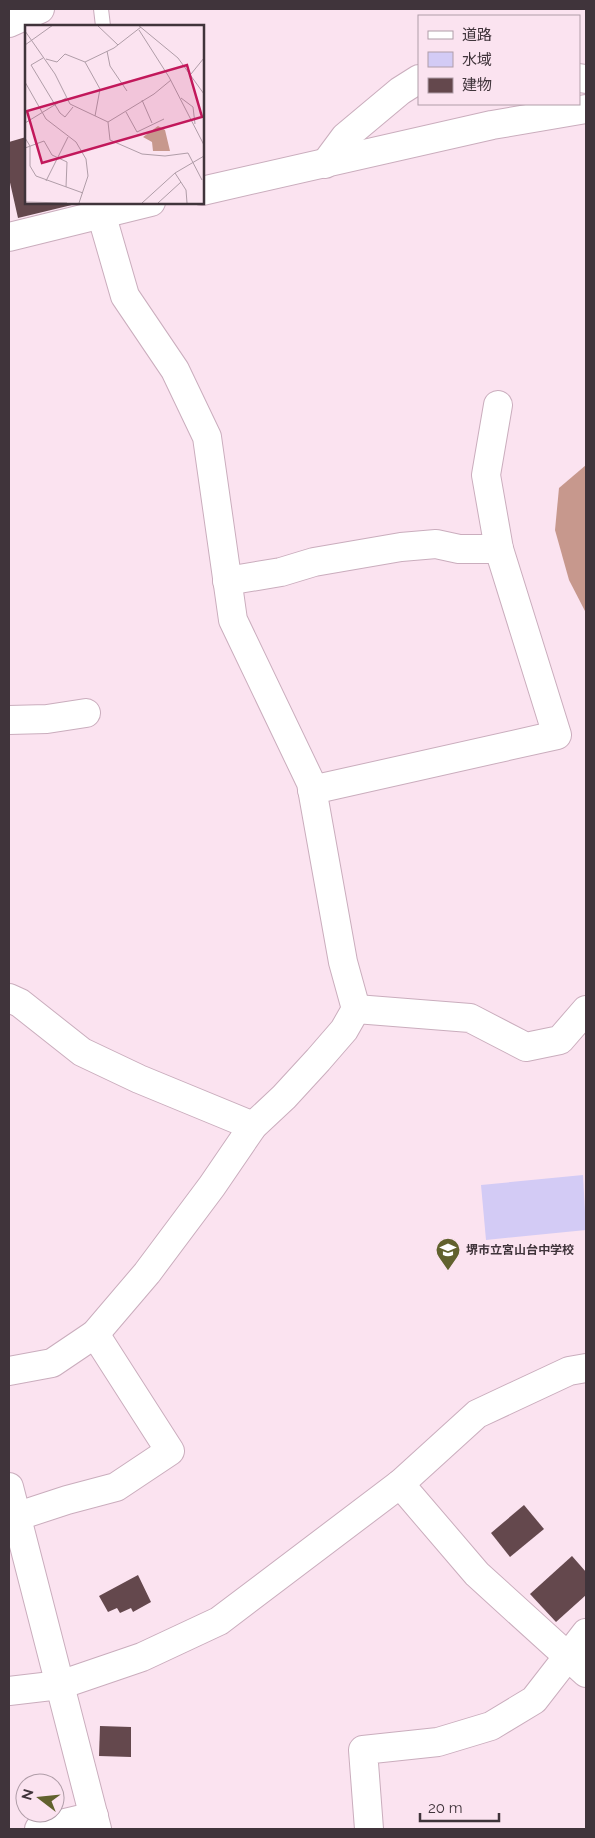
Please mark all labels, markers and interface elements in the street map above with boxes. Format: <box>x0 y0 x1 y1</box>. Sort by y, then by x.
legend <box>418 15 580 105</box>
inset map <box>25 25 204 204</box>
text: 道路 <box>462 26 492 44</box>
text: 水域 <box>462 51 492 69</box>
text: 建物 <box>462 76 492 94</box>
school or university icon: 堺市立宮山台中学校 <box>435 1237 461 1271</box>
place label: 堺市立宮山台中学校 <box>466 1243 574 1257</box>
north arrow <box>15 1773 65 1823</box>
text: N <box>18 1787 37 1802</box>
scale bar <box>420 1790 499 1822</box>
text: 20 m <box>428 1799 463 1817</box>

